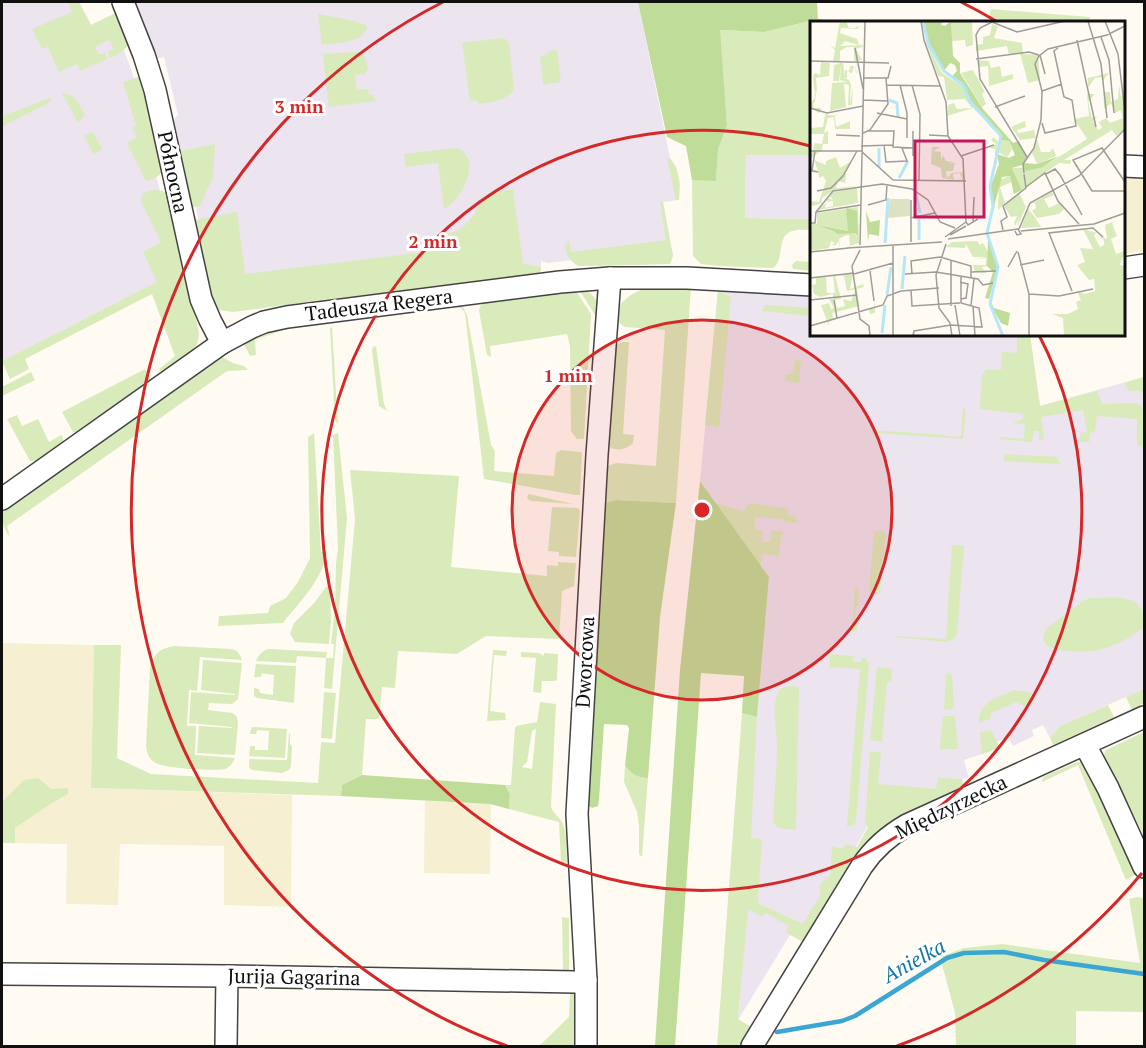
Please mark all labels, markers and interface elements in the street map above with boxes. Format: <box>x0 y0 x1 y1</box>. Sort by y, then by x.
inset map <box>810 21 1125 336</box>
text: 3 min <box>274 94 324 118</box>
street label: Północna <box>152 128 195 215</box>
text: 2 min <box>408 229 458 253</box>
street label: Tadeusza Regera <box>304 282 454 327</box>
text: 1 min <box>543 363 593 387</box>
centre of rings <box>692 500 712 520</box>
street label: Dworcowa <box>569 615 600 708</box>
street label: Międzyrzecka <box>890 768 1011 845</box>
water label: Anielka <box>875 931 950 990</box>
street label: Jurija Gagarina <box>227 962 361 991</box>

